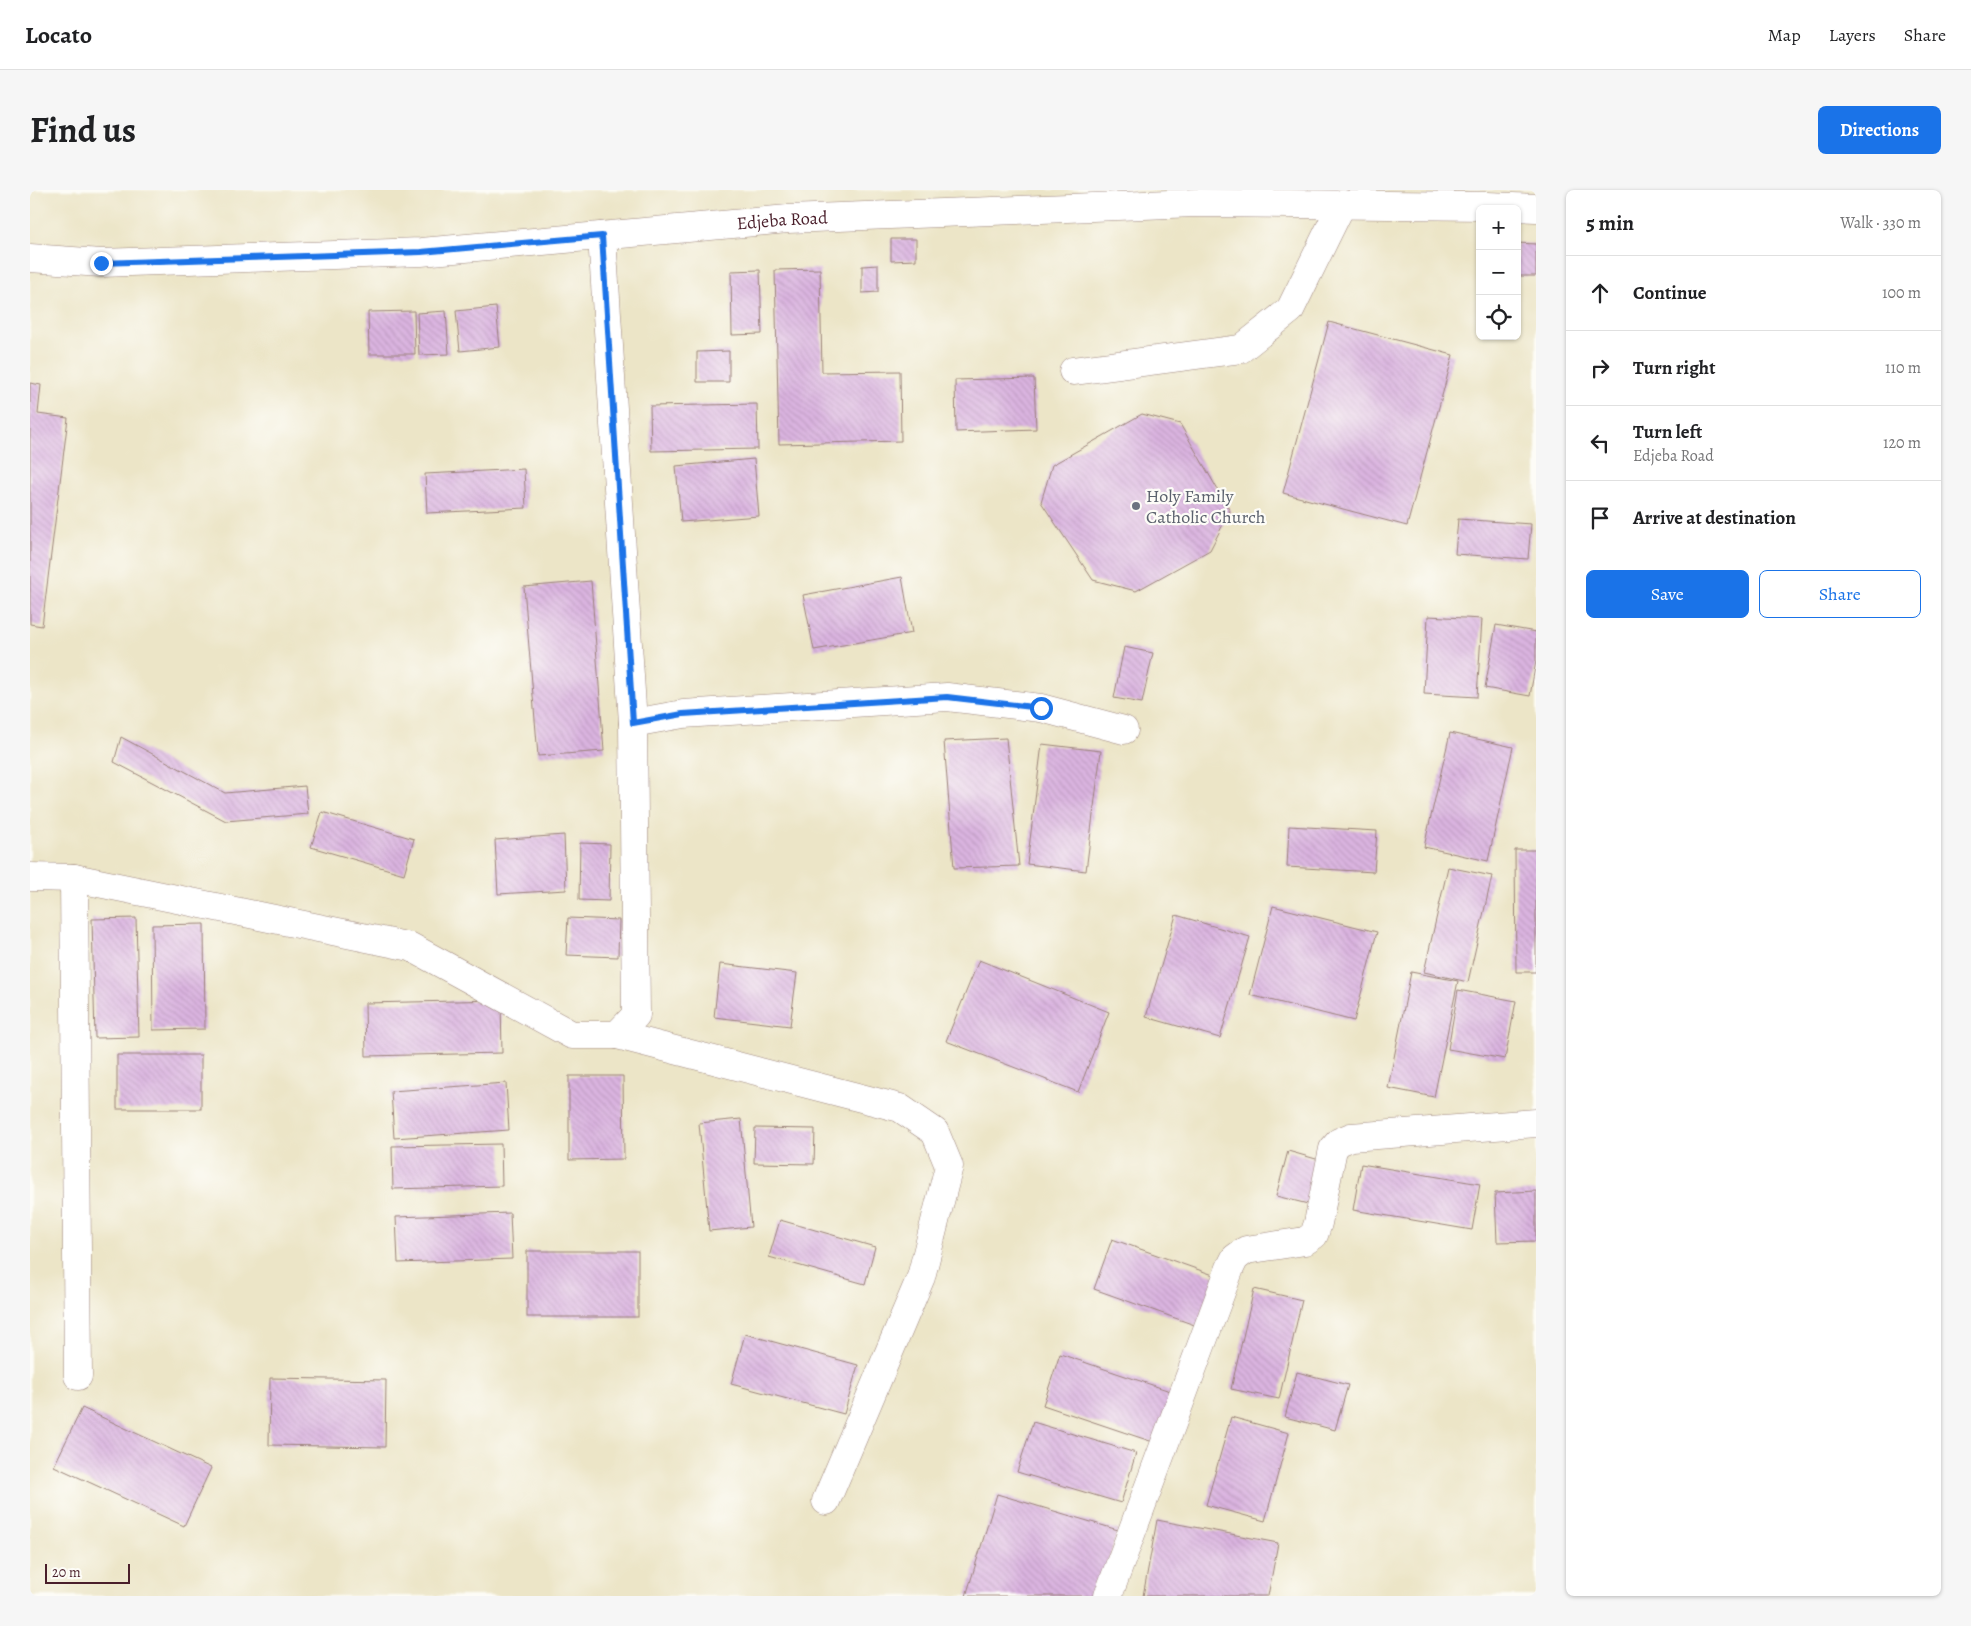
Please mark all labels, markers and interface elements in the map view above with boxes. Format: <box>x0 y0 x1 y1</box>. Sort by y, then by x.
text: Locato <box>25 19 92 51</box>
text: Map <box>1768 23 1801 47</box>
text: Layers <box>1829 23 1876 47</box>
text: Share <box>1904 23 1946 47</box>
text: Find us <box>30 106 136 154</box>
button: Directions <box>1818 106 1941 154</box>
street label: Edjeba Road <box>736 205 828 236</box>
map controls <box>1476 205 1521 340</box>
button: + <box>1476 205 1521 250</box>
text: 5 min <box>1586 209 1634 237</box>
text: Walk · 330 m <box>1840 212 1921 234</box>
button: − <box>1476 250 1521 295</box>
route end <box>90 252 113 275</box>
icon: ahead <box>1586 279 1614 307</box>
text: Continue <box>1633 280 1707 306</box>
text: 100 m <box>1882 282 1921 304</box>
button: locate <box>1476 295 1521 340</box>
icon: right <box>1586 354 1614 382</box>
text: Turn right <box>1633 355 1715 381</box>
text: 110 m <box>1885 357 1921 379</box>
text: Turn left <box>1633 419 1702 445</box>
icon: left <box>1586 429 1614 457</box>
text: 120 m <box>1883 432 1921 454</box>
text: Edjeba Road <box>1633 445 1714 467</box>
place label: Holy Family Catholic Church <box>1146 484 1266 529</box>
marker: Holy Family Catholic Church <box>1130 500 1142 512</box>
icon: arrive <box>1586 504 1614 532</box>
text: Arrive at destination <box>1633 505 1796 531</box>
button: Save <box>1586 570 1749 618</box>
button: Share <box>1759 570 1921 618</box>
route start <box>1030 697 1053 720</box>
scale bar <box>45 1561 130 1584</box>
text: 20 m <box>52 1563 81 1582</box>

